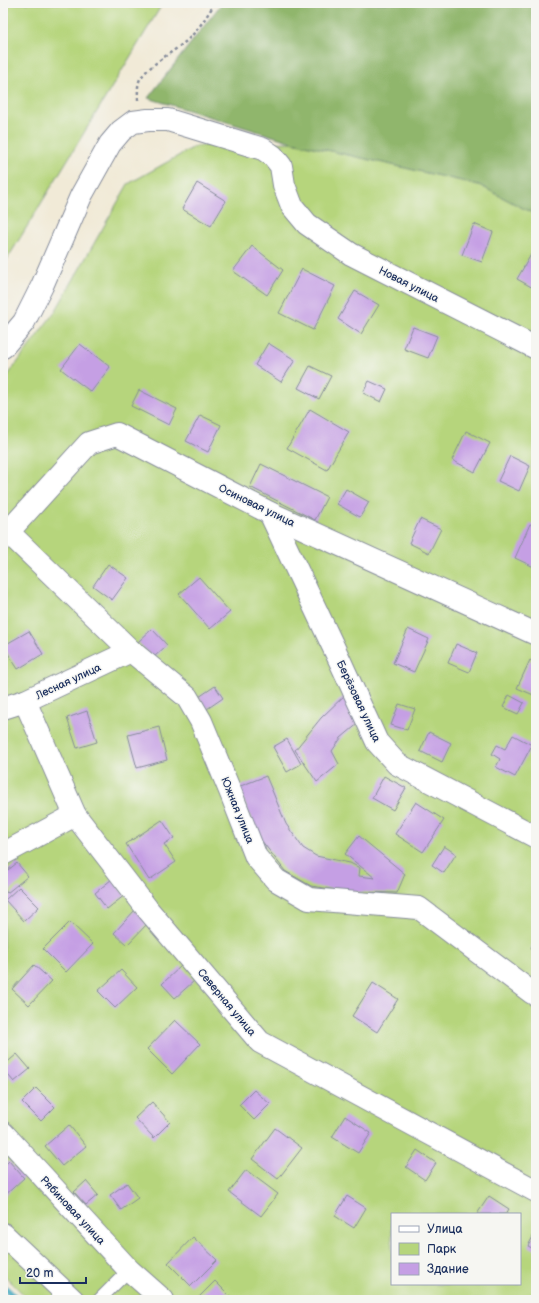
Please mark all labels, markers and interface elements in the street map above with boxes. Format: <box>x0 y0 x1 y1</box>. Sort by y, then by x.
street label: Новая улица <box>377 264 441 305</box>
street label: Осиновая улица <box>217 481 297 530</box>
street label: Берёзовая улица <box>334 658 383 745</box>
street label: Лесная улица <box>32 660 103 703</box>
street label: Южная улица <box>218 775 257 846</box>
street label: Северная улица <box>195 966 259 1039</box>
street label: Рябиновая улица <box>38 1173 108 1248</box>
legend <box>391 1213 521 1285</box>
text: Улица <box>427 1222 463 1237</box>
text: Парк <box>427 1242 457 1257</box>
scale bar <box>20 1259 86 1285</box>
text: Здание <box>427 1262 469 1277</box>
text: 20 m <box>26 1266 53 1281</box>

